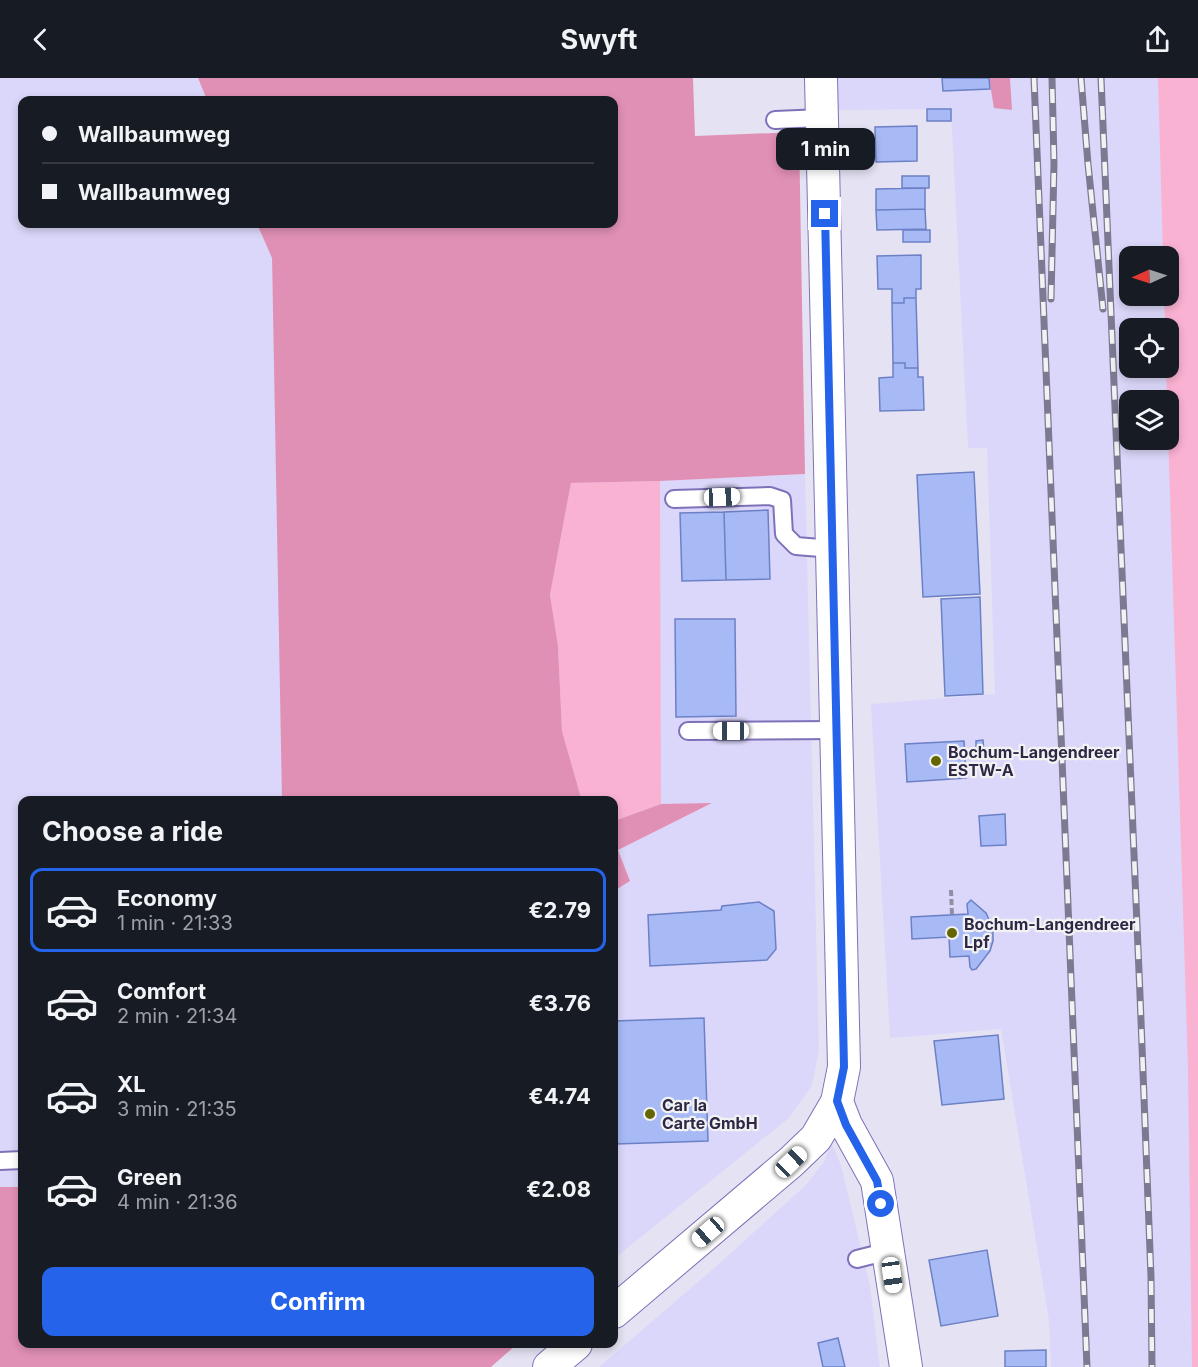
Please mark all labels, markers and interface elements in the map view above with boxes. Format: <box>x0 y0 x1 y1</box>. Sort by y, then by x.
icon: back <box>24 23 57 56</box>
text: Swyft <box>561 23 637 56</box>
icon: share <box>1141 23 1174 56</box>
text: Wallbaumweg <box>78 121 230 147</box>
callout: 1 min <box>776 127 874 169</box>
text: 1 min <box>801 137 850 161</box>
text: Wallbaumweg <box>78 179 230 205</box>
route end <box>811 200 838 227</box>
north arrow <box>1119 246 1179 306</box>
map controls <box>1119 246 1179 450</box>
button: locate <box>1119 318 1179 378</box>
button: layers <box>1119 390 1179 450</box>
car <box>704 487 740 507</box>
car <box>713 722 749 740</box>
place label: Bochum-Langendreer ESTW-A <box>948 742 1120 780</box>
marker: Bochum-Langendreer ESTW-A <box>929 754 943 768</box>
text: Choose a ride <box>42 815 223 848</box>
icon: car <box>45 883 99 937</box>
text: Economy <box>117 885 217 911</box>
text: €2.79 <box>528 897 591 923</box>
text: 1 min · 21:33 <box>117 911 233 935</box>
place label: Bochum-Langendreer Lpf <box>964 914 1136 952</box>
marker: Bochum-Langendreer Lpf <box>945 926 959 940</box>
icon: car <box>45 976 99 1030</box>
text: Comfort <box>117 978 206 1004</box>
text: €3.76 <box>529 990 591 1016</box>
text: 2 min · 21:34 <box>117 1004 237 1028</box>
icon: car <box>45 1069 99 1123</box>
text: XL <box>117 1071 146 1097</box>
text: €4.74 <box>529 1083 591 1109</box>
place label: Car la Carte GmbH <box>662 1095 758 1133</box>
text: 3 min · 21:35 <box>117 1097 237 1121</box>
marker: Car la Carte GmbH <box>643 1107 657 1121</box>
car <box>772 1143 810 1181</box>
icon: car <box>45 1162 99 1216</box>
text: Green <box>117 1164 182 1190</box>
text: €2.08 <box>526 1176 591 1202</box>
text: 4 min · 21:36 <box>117 1190 238 1214</box>
route start <box>867 1190 894 1217</box>
car <box>689 1213 727 1251</box>
car <box>881 1256 903 1294</box>
button: Confirm <box>42 1267 594 1336</box>

